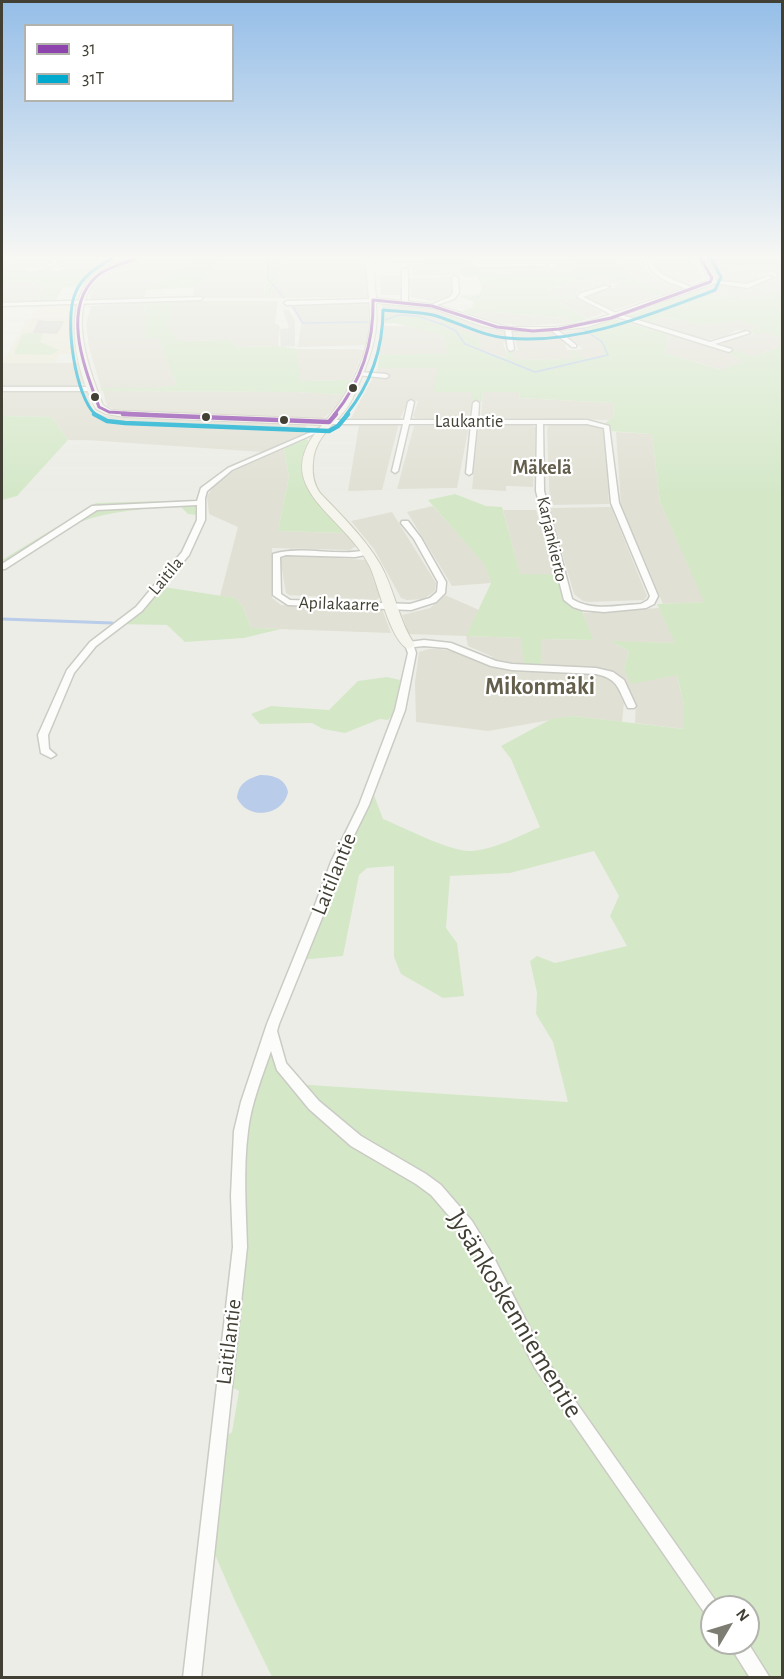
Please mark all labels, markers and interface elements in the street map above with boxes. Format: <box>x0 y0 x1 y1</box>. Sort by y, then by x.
legend <box>24 24 234 102</box>
text: 31 <box>82 40 96 58</box>
text: 31T <box>82 70 104 88</box>
unlabelled marker <box>347 382 359 394</box>
unlabelled marker <box>89 391 101 403</box>
unlabelled marker <box>200 411 212 423</box>
street label: Laukantie <box>435 411 503 433</box>
unlabelled marker <box>278 414 290 426</box>
district label: Mäkelä <box>512 456 572 480</box>
street label: Karjankierto <box>532 494 572 584</box>
street label: Laitila <box>144 553 188 599</box>
street label: Apilakaarre <box>298 592 380 616</box>
district label: Mikonmäki <box>485 673 595 701</box>
street label: Laitilantie <box>306 829 362 919</box>
street label: Jysänkoskenniementie <box>440 1204 590 1424</box>
street label: Laitilantie <box>211 1298 247 1386</box>
north arrow <box>700 1595 760 1655</box>
text: N <box>733 1606 752 1624</box>

